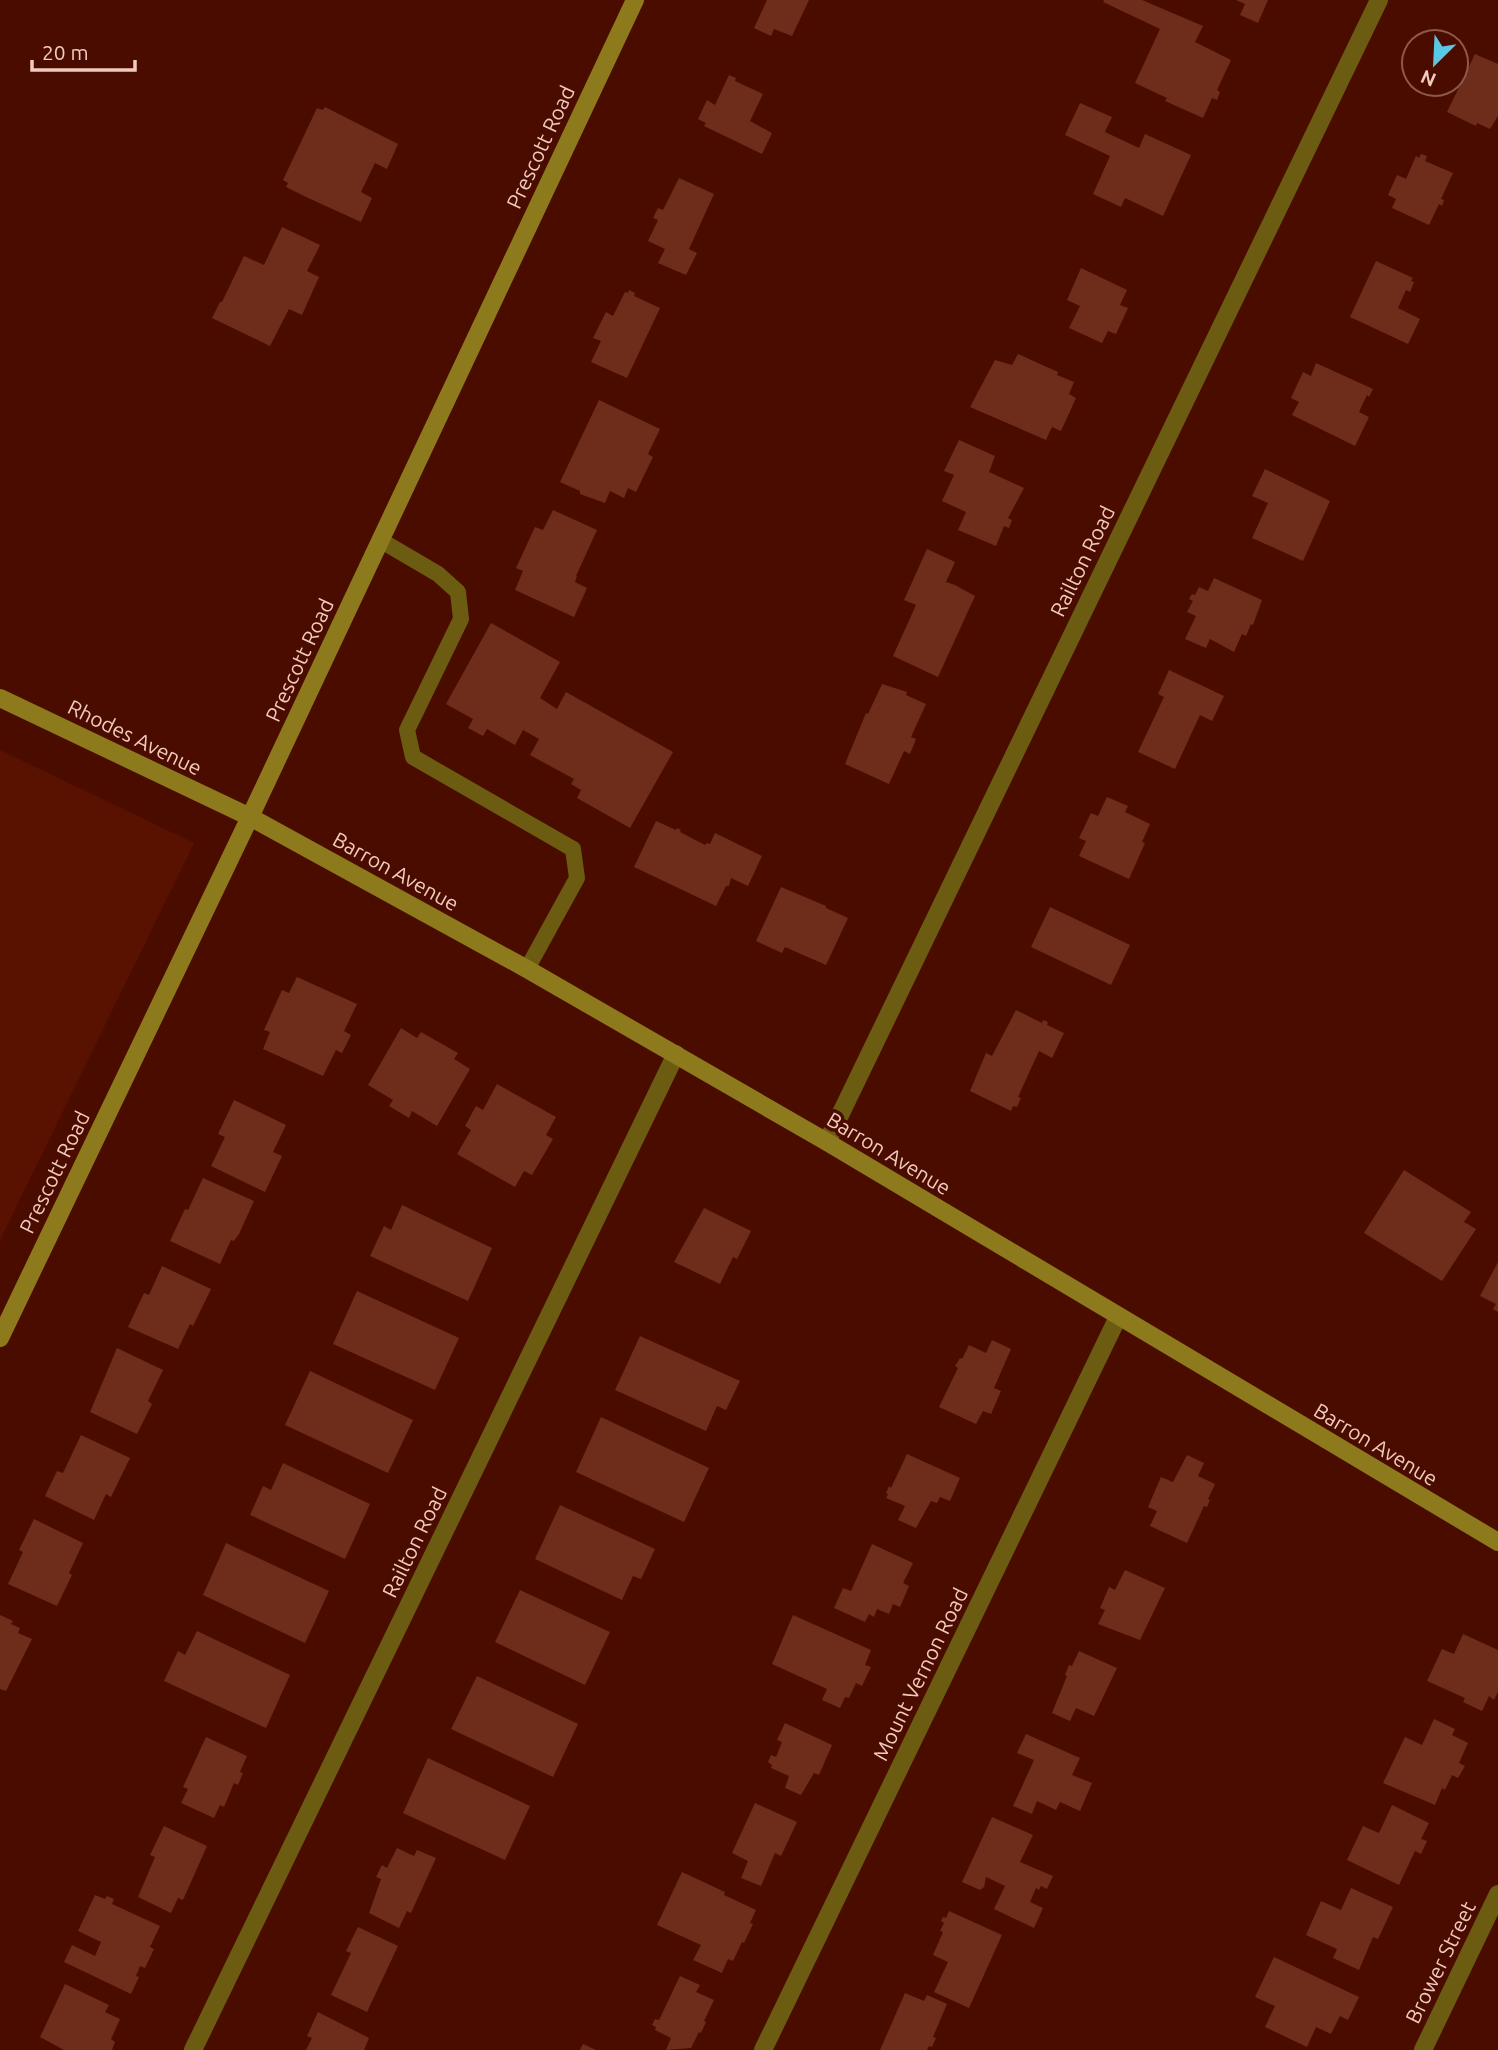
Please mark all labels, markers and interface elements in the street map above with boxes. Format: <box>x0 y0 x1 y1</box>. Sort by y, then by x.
scale bar <box>32 28 135 72</box>
north arrow <box>1400 28 1470 98</box>
text: 20 m <box>42 40 89 64</box>
text: N <box>1417 66 1439 91</box>
street label: Prescott Road <box>501 82 579 212</box>
street label: Railton Road <box>1045 502 1119 620</box>
street label: Prescott Road <box>260 595 338 725</box>
street label: Rhodes Avenue <box>64 694 206 780</box>
street label: Barron Avenue <box>329 827 463 915</box>
street label: Prescott Road <box>14 1107 94 1237</box>
street label: Barron Avenue <box>823 1107 955 1199</box>
street label: Barron Avenue <box>1310 1398 1442 1490</box>
street label: Railton Road <box>377 1483 451 1601</box>
street label: Mount Vernon Road <box>868 1584 972 1764</box>
street label: Brower Street <box>1400 1897 1480 2027</box>

